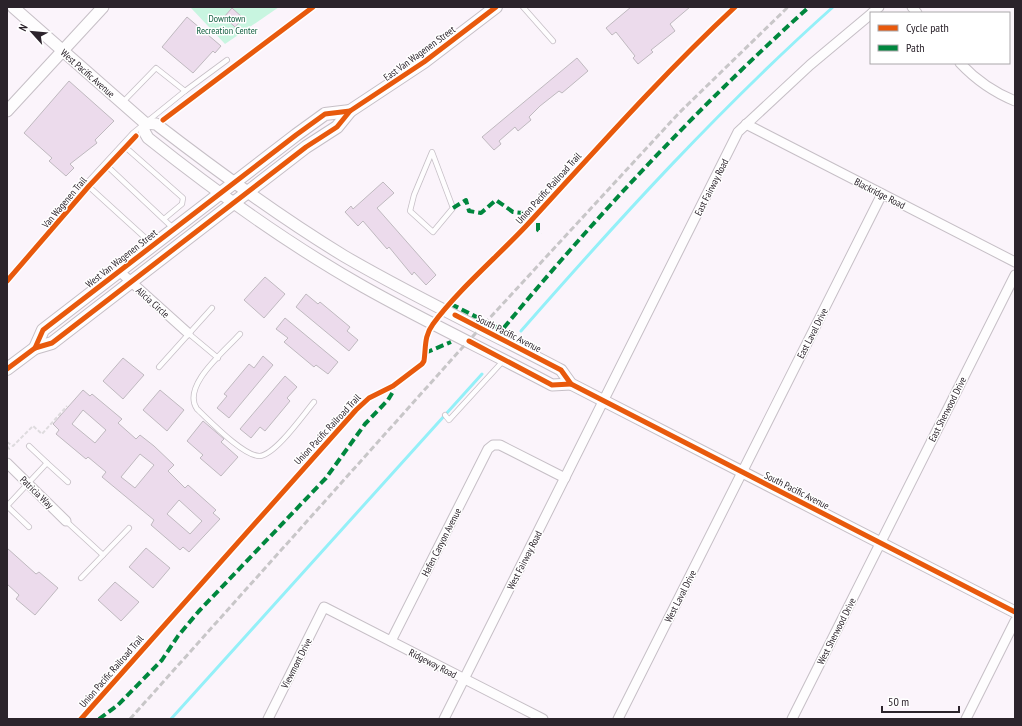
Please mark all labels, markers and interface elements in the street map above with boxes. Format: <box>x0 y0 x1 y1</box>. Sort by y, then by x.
north arrow <box>12 12 52 52</box>
park label: Downtown Recreation Center <box>197 12 258 37</box>
legend <box>870 12 1010 64</box>
text: Cycle path <box>906 20 949 35</box>
text: N <box>16 22 31 33</box>
street label: East Van Wagenen Street <box>381 23 458 84</box>
text: Path <box>906 40 924 55</box>
street label: West Pacific Avenue <box>58 46 117 100</box>
street label: Union Pacific Railroad Trail <box>513 149 584 227</box>
street label: East Fairway Road <box>692 157 731 218</box>
street label: Van Wagenen Trail <box>39 173 90 231</box>
street label: Blackridge Road <box>852 175 907 212</box>
street label: West Van Wagenen Street <box>83 226 160 290</box>
street label: Alicia Circle <box>133 284 172 321</box>
street label: East Laval Drive <box>794 306 831 361</box>
street label: South Pacific Avenue <box>474 312 543 355</box>
street label: East Sherwood Drive <box>925 375 969 444</box>
street label: Union Pacific Railroad Trail <box>291 391 364 467</box>
street label: South Pacific Avenue <box>762 469 831 512</box>
street label: Patricia Way <box>17 473 56 512</box>
street label: Hafen Canyon Avenue <box>419 506 464 579</box>
street label: West Fairway Road <box>504 529 545 592</box>
street label: West Laval Drive <box>662 568 699 625</box>
street label: West Sherwood Drive <box>814 596 859 667</box>
street label: Union Pacific Railroad Trail <box>76 632 147 710</box>
street label: Viewmont Drive <box>278 636 315 692</box>
street label: Ridgeway Road <box>407 646 459 681</box>
scale bar <box>882 688 959 714</box>
text: 50 m <box>888 694 909 709</box>

